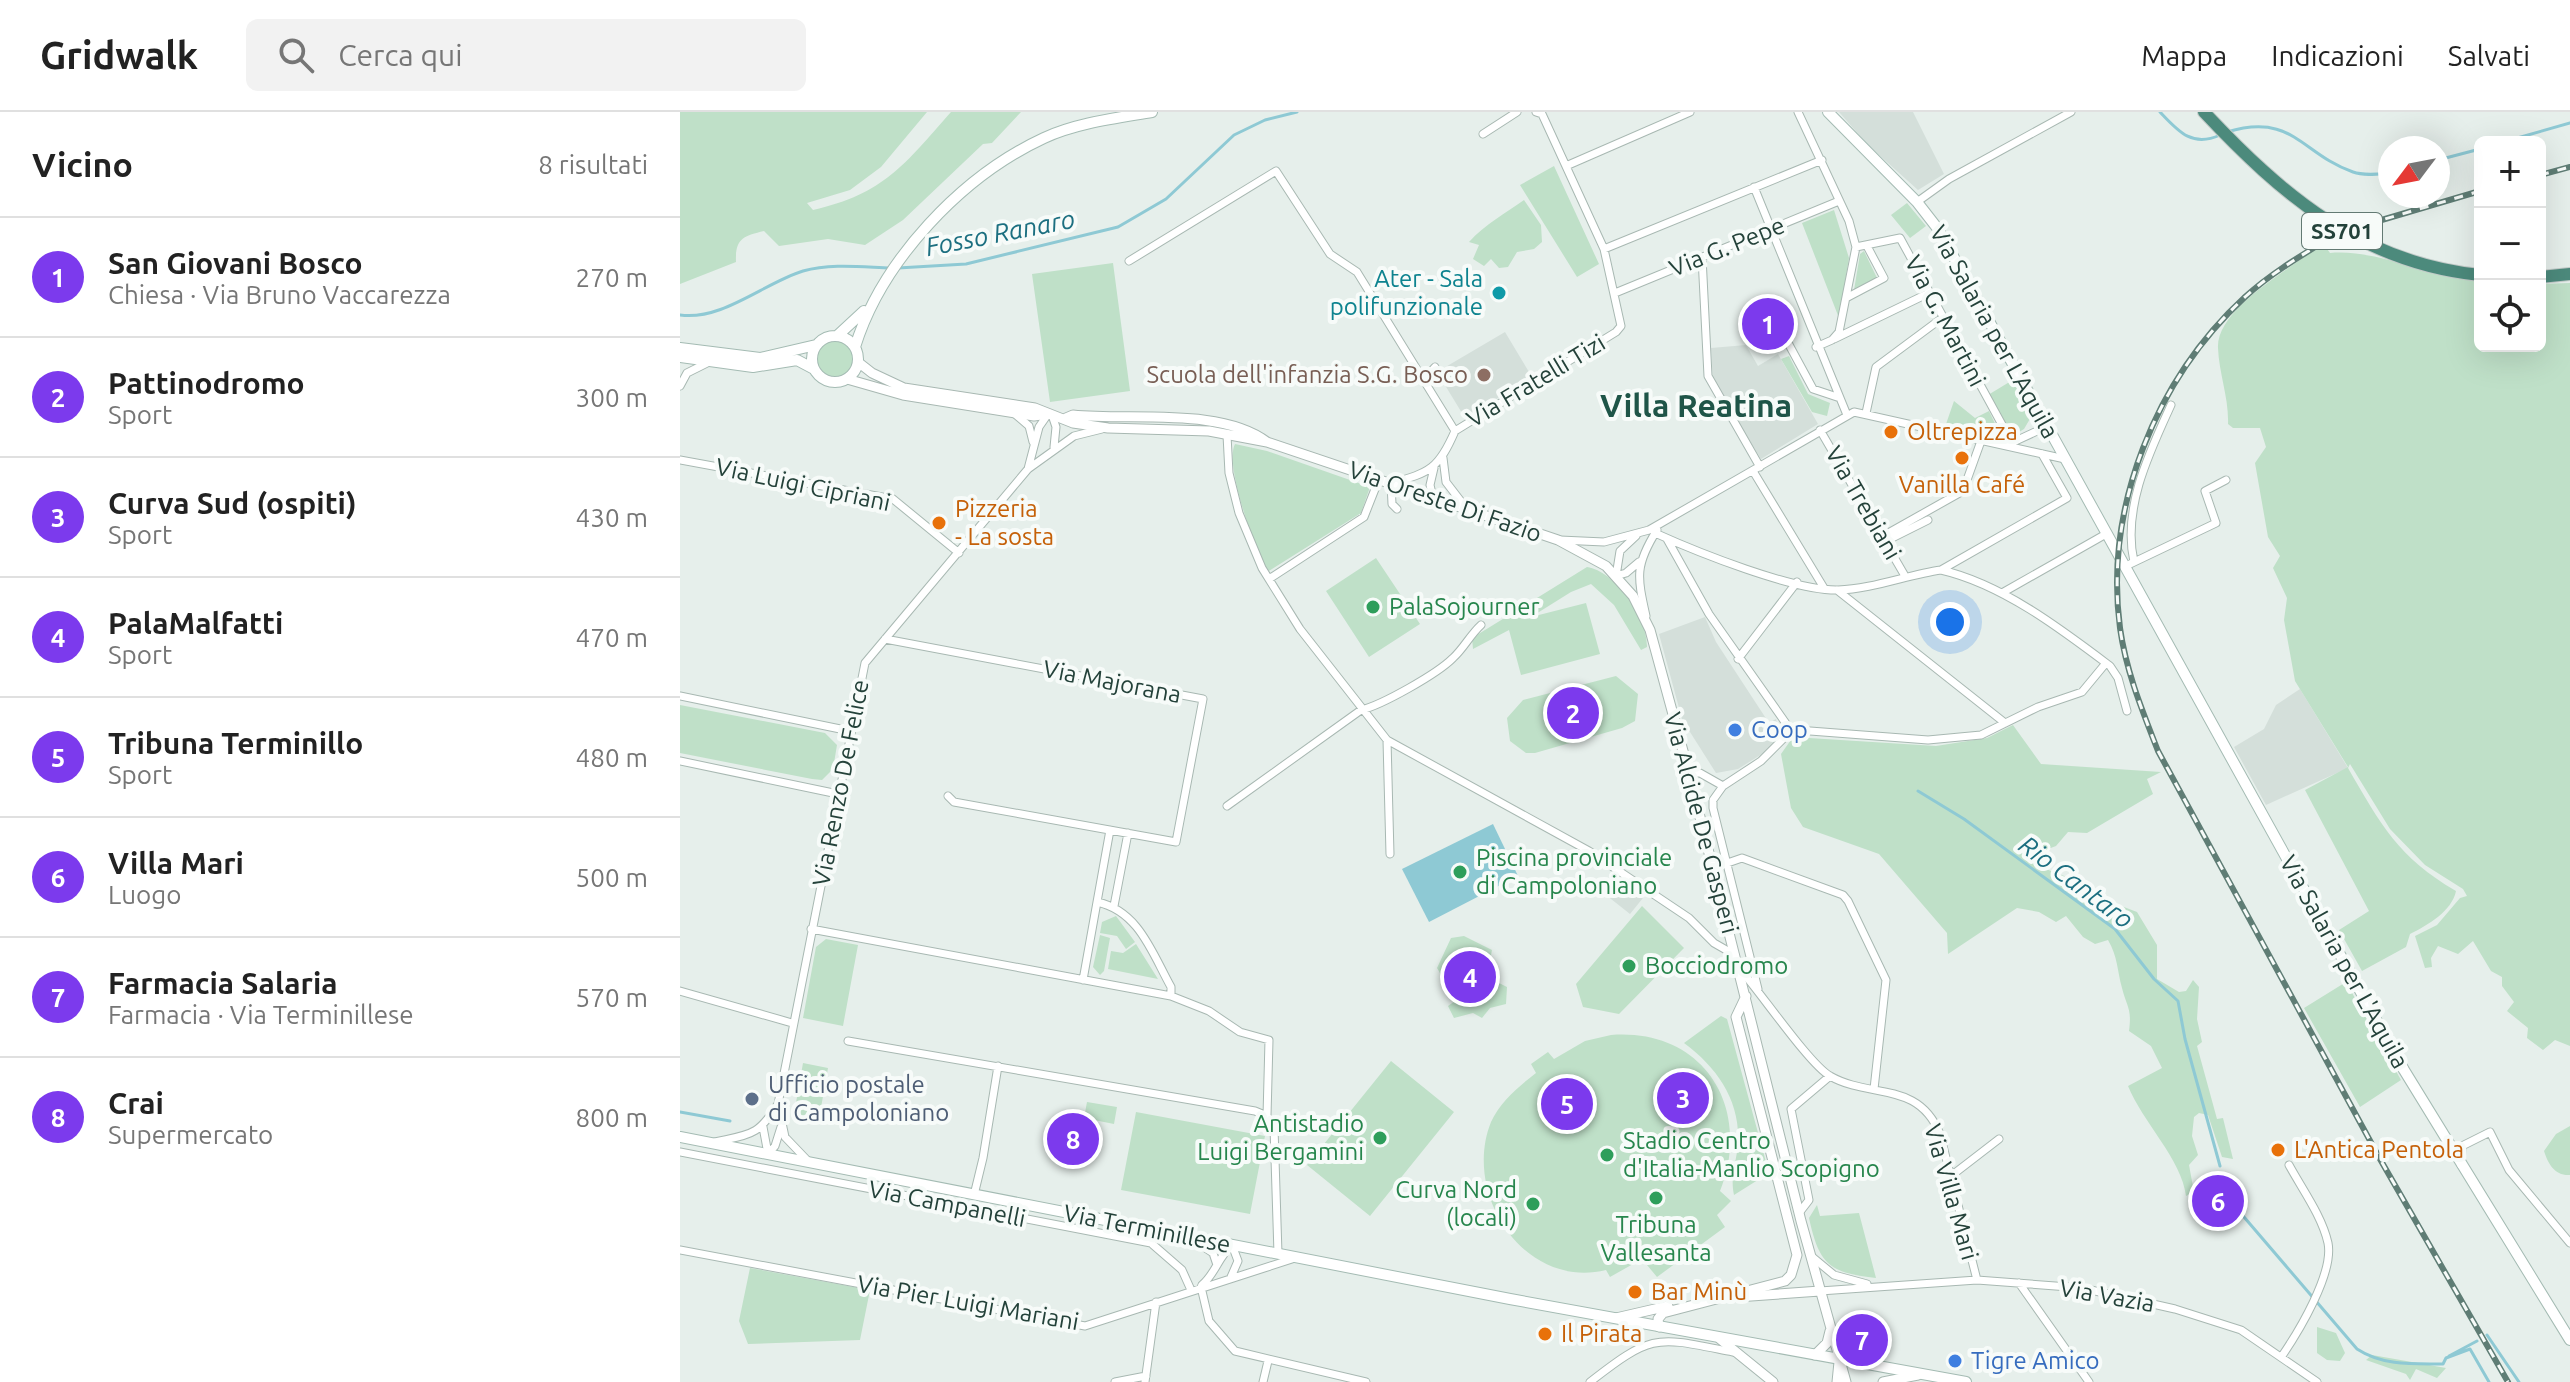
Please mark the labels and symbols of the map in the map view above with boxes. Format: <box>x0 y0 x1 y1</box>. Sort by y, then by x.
north arrow <box>2378 136 2450 208</box>
water label: Fosso Ranaro <box>923 204 1077 261</box>
street label: Via G. Pepe <box>1665 211 1788 282</box>
road number: SS701 <box>2302 213 2382 249</box>
street label: Via Salaria per L'Aquila <box>1925 220 2064 443</box>
street label: Via G. Martini <box>1900 251 1991 391</box>
place label: Ater - Sala polifunzionale <box>1330 265 1483 320</box>
marker: Ater - Sala polifunzionale <box>1490 284 1508 302</box>
pin: 1 <box>1742 294 1794 354</box>
street label: Via Fratelli Tizi <box>1462 329 1610 432</box>
place label: Scuola dell'infanzia S.G. Bosco <box>1146 361 1468 388</box>
marker: Scuola dell'infanzia S.G. Bosco <box>1475 366 1493 384</box>
district label: Villa Reatina <box>1600 387 1792 423</box>
place label: Oltrepizza <box>1907 418 2018 445</box>
marker: Oltrepizza <box>1882 423 1900 441</box>
street label: Via Trebiani <box>1820 441 1907 564</box>
marker: Vanilla Café <box>1953 449 1971 467</box>
street label: Via Luigi Cipriani <box>713 453 893 516</box>
street label: Via Oreste Di Fazio <box>1345 456 1545 547</box>
place label: Vanilla Café <box>1899 471 2025 498</box>
place label: Pizzeria - La sosta <box>955 495 1054 550</box>
marker: Pizzeria - La sosta <box>930 514 948 532</box>
place label: PalaSojourner <box>1389 593 1539 620</box>
marker: PalaSojourner <box>1364 598 1382 616</box>
your location <box>1930 602 1970 642</box>
street label: Via Majorana <box>1041 655 1183 708</box>
street label: Via Renzo De Felice <box>807 677 874 888</box>
pin: 2 <box>1547 683 1599 743</box>
street label: Via Alcide De Gasperi <box>1659 709 1744 936</box>
place label: Coop <box>1751 716 1808 743</box>
marker: Coop <box>1726 721 1744 739</box>
water label: Rio Cantaro <box>2014 829 2139 934</box>
place label: Piscina provinciale di Campoloniano <box>1476 844 1672 899</box>
street label: Via Salaria per L'Aquila <box>2275 850 2414 1073</box>
marker: Piscina provinciale di Campoloniano <box>1451 863 1469 881</box>
pin: 4 <box>1444 947 1496 1007</box>
place label: Bocciodromo <box>1645 952 1788 979</box>
marker: Bocciodromo <box>1620 957 1638 975</box>
pin: 3 <box>1657 1068 1709 1128</box>
place label: Ufficio postale di Campoloniano <box>768 1071 949 1126</box>
pin: 5 <box>1541 1074 1593 1134</box>
marker: Ufficio postale di Campoloniano <box>743 1090 761 1108</box>
pin: 8 <box>1047 1109 1099 1169</box>
place label: Antistadio Luigi Bergamini <box>1197 1110 1364 1165</box>
street label: Via Villa Mari <box>1919 1121 1984 1263</box>
place label: Stadio Centro d'Italia-Manlio Scopigno <box>1623 1127 1880 1182</box>
marker: Antistadio Luigi Bergamini <box>1371 1129 1389 1147</box>
place label: L'Antica Pentola <box>2294 1136 2464 1163</box>
marker: L'Antica Pentola <box>2269 1141 2287 1159</box>
marker: Stadio Centro d'Italia-Manlio Scopigno <box>1598 1146 1616 1164</box>
pin: 6 <box>2192 1171 2244 1231</box>
street label: Via Campanelli <box>866 1175 1028 1232</box>
place label: Curva Nord (locali) <box>1395 1176 1517 1231</box>
marker: Tribuna Vallesanta <box>1647 1189 1665 1207</box>
marker: Curva Nord (locali) <box>1524 1195 1542 1213</box>
street label: Via Terminillese <box>1061 1199 1233 1258</box>
place label: Tribuna Vallesanta <box>1600 1211 1712 1266</box>
street label: Via Pier Luigi Mariani <box>855 1270 1081 1335</box>
street label: Via Vazia <box>2057 1274 2157 1317</box>
place label: Bar Minù <box>1651 1278 1747 1305</box>
marker: Bar Minù <box>1626 1283 1644 1301</box>
pin: 7 <box>1836 1310 1888 1370</box>
place label: Il Pirata <box>1561 1320 1642 1347</box>
marker: Il Pirata <box>1536 1325 1554 1343</box>
place label: Tigre Amico <box>1971 1347 2100 1374</box>
marker: Tigre Amico <box>1946 1352 1964 1370</box>

